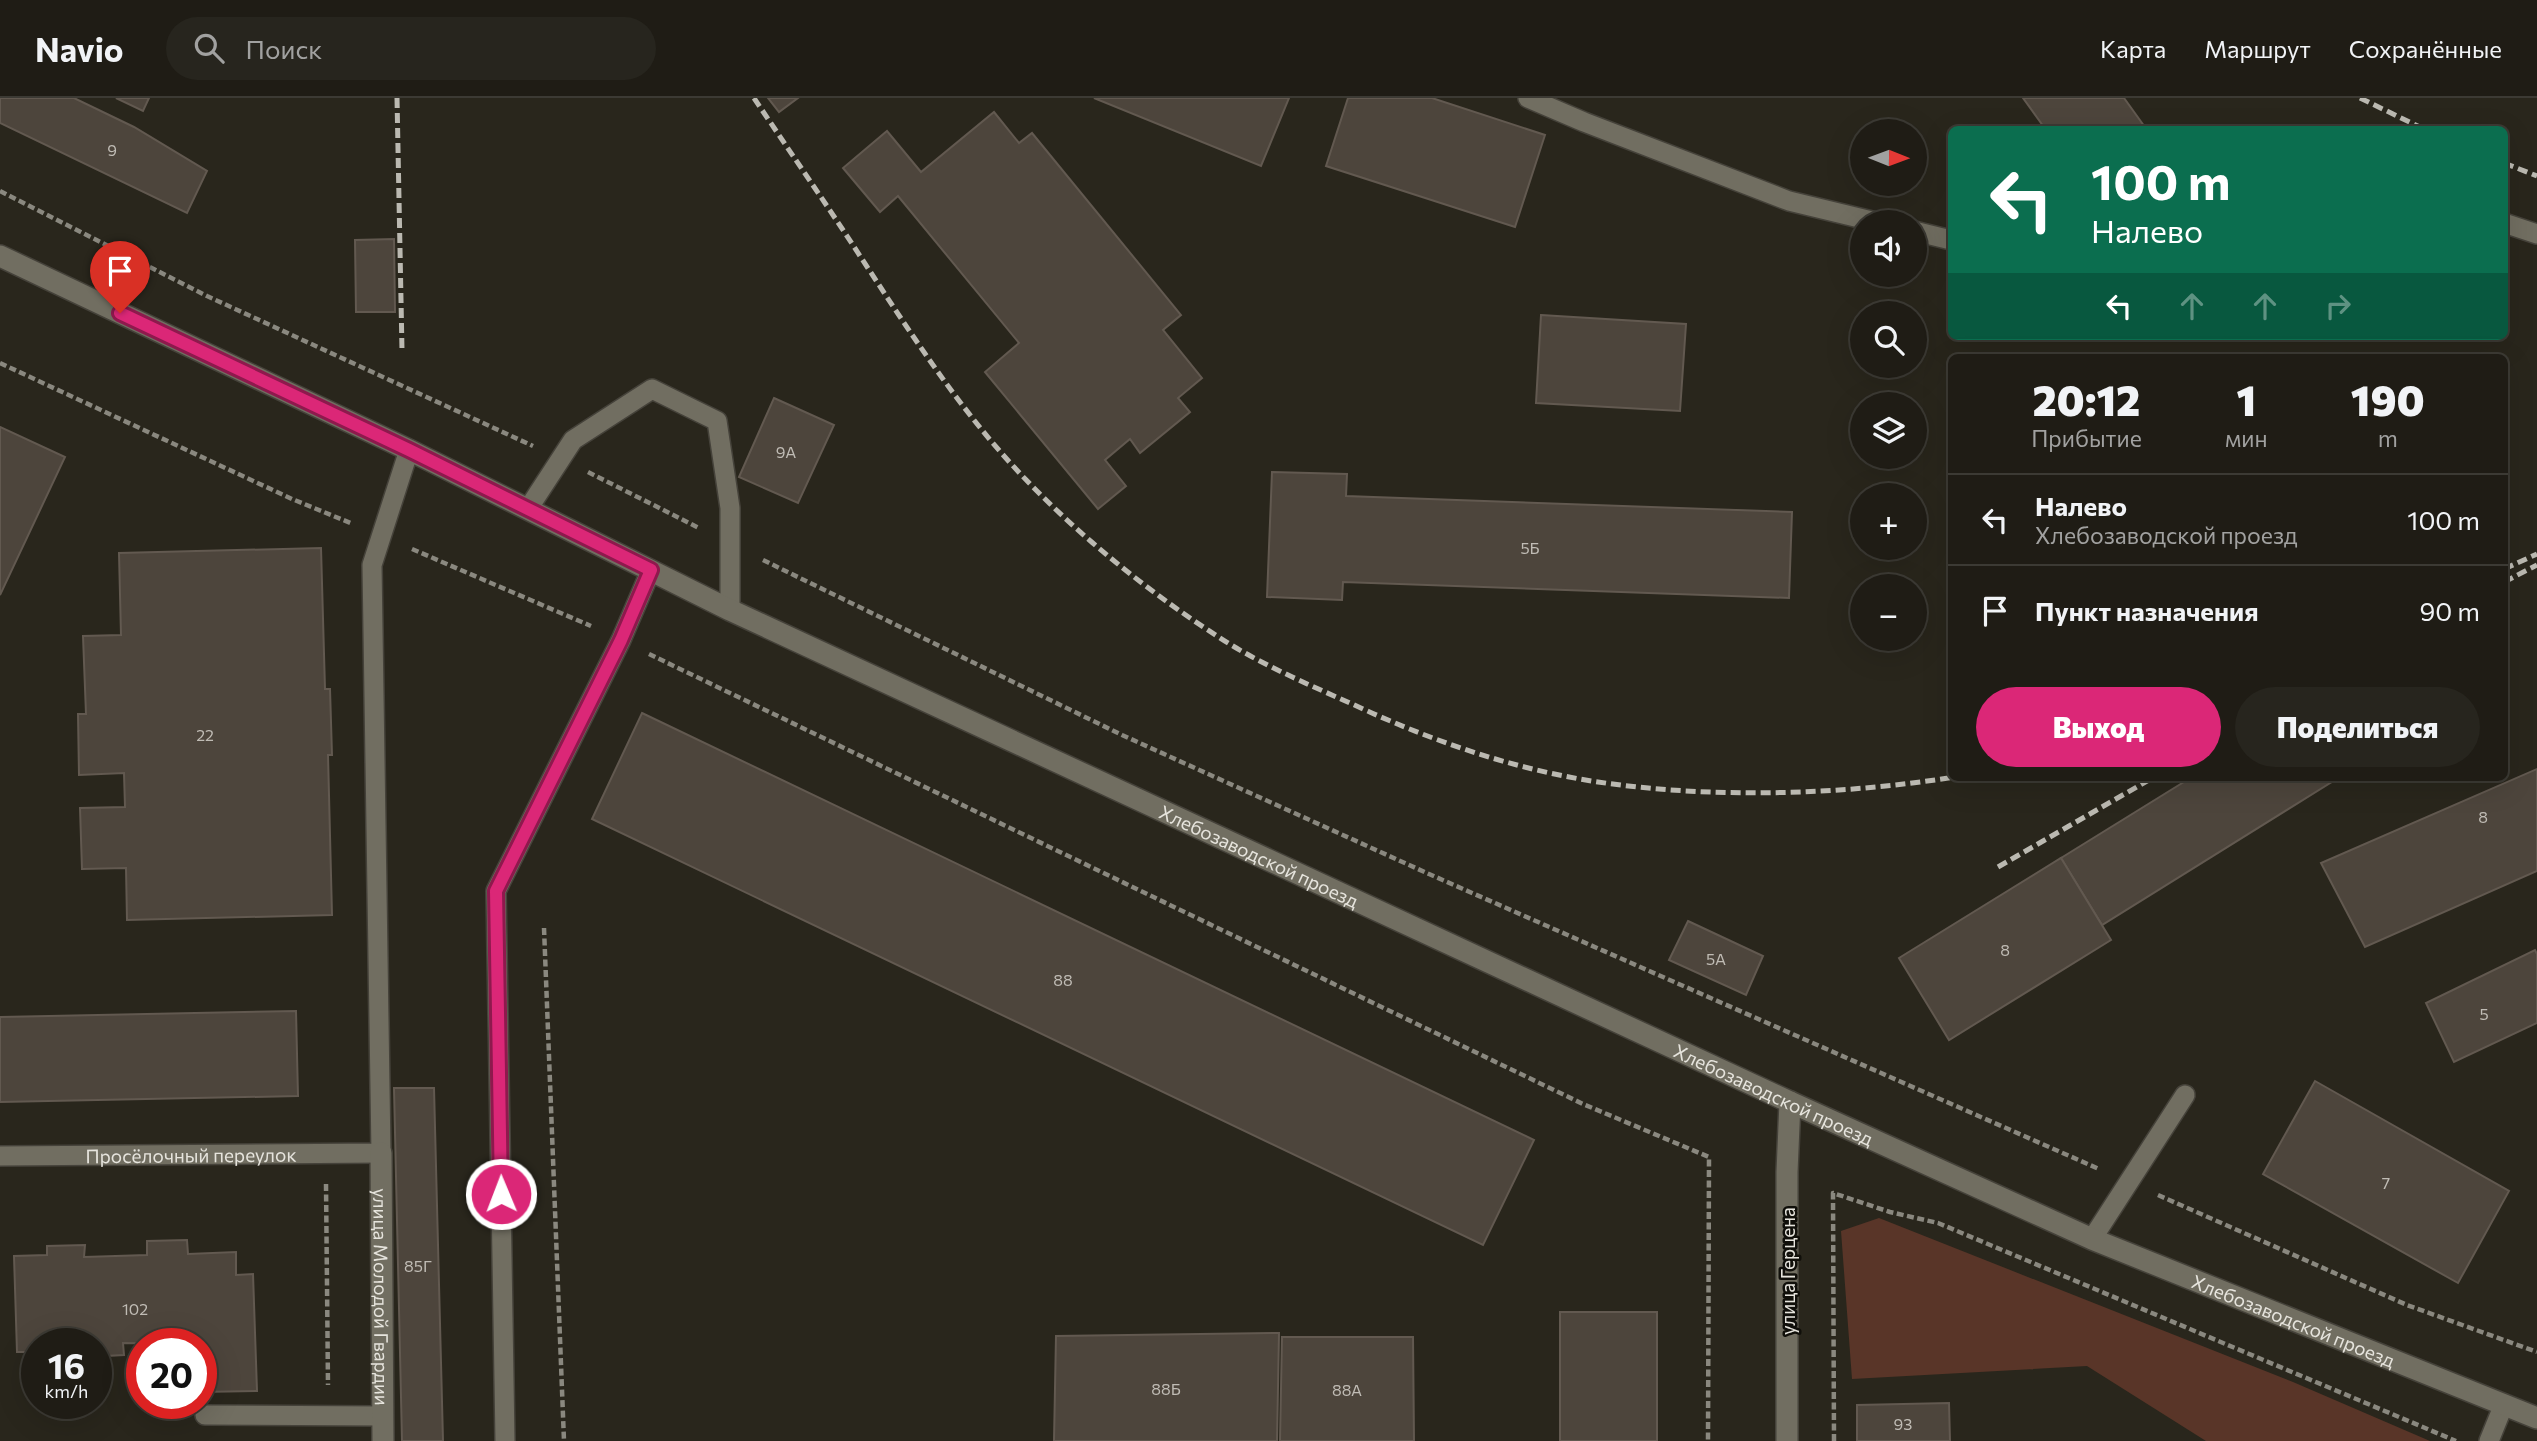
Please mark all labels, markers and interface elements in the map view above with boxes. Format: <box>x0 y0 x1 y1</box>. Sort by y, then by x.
search box <box>166 17 656 80</box>
text: Navio <box>35 28 124 69</box>
icon: search <box>190 29 228 67</box>
text: Поиск <box>246 33 322 64</box>
text: Карта <box>2100 34 2166 63</box>
text: Маршрут <box>2204 34 2311 63</box>
text: Сохранённые <box>2349 34 2502 63</box>
north arrow <box>1850 119 1927 196</box>
map controls <box>1850 119 1927 651</box>
house number: 9 <box>107 140 117 159</box>
text: 100 m <box>2091 150 2230 210</box>
icon: left <box>1976 154 2067 245</box>
button: sound <box>1850 210 1927 287</box>
text: Налево <box>2091 210 2203 250</box>
pin <box>90 241 150 313</box>
icon: arrive <box>101 252 139 290</box>
icon: left <box>2100 287 2138 325</box>
icon: ahead <box>2173 287 2211 325</box>
icon: ahead <box>2246 287 2284 325</box>
icon: right <box>2319 287 2357 325</box>
button: search <box>1850 301 1927 378</box>
text: 20:12 <box>2033 373 2140 425</box>
text: 1 <box>2237 373 2256 425</box>
text: 190 <box>2351 373 2425 425</box>
button: layers <box>1850 392 1927 469</box>
text: Прибытие <box>2031 424 2142 452</box>
text: мин <box>2225 424 2268 452</box>
text: m <box>2378 424 2398 452</box>
house number: 9А <box>776 442 796 461</box>
button: + <box>1850 483 1927 560</box>
text: Налево <box>2035 490 2127 521</box>
icon: left <box>1976 501 2014 539</box>
text: 100 m <box>2407 504 2480 535</box>
text: Хлебозаводской проезд <box>2035 521 2298 549</box>
house number: 5Б <box>1520 538 1540 557</box>
button: − <box>1850 574 1927 651</box>
icon: arrive <box>1976 592 2014 630</box>
text: Пункт назначения <box>2035 595 2259 626</box>
text: 90 m <box>2420 595 2480 626</box>
button: Выход <box>1976 687 2221 767</box>
button: Поделиться <box>2235 687 2480 767</box>
house number: 22 <box>196 725 214 744</box>
street label: Хлебозаводской проезд <box>1156 800 1363 912</box>
house number: 8 <box>2478 807 2488 826</box>
house number: 8 <box>2000 940 2010 959</box>
house number: 5А <box>1706 949 1726 968</box>
house number: 88 <box>1053 970 1073 989</box>
house number: 5 <box>2479 1004 2489 1023</box>
street label: Хлебозаводской проезд <box>1670 1038 1877 1150</box>
street label: Просёлочный переулок <box>85 1142 297 1167</box>
position arrow <box>464 1157 538 1231</box>
house number: 7 <box>2382 1173 2390 1192</box>
street label: улица Молодой Гвардии <box>370 1188 394 1406</box>
street label: улица Герцена <box>1776 1207 1799 1335</box>
house number: 85Г <box>404 1256 432 1275</box>
street label: Хлебозаводской проезд <box>2189 1269 2399 1371</box>
house number: 102 <box>122 1299 148 1318</box>
speed limit sign: 20 <box>126 1328 217 1419</box>
text: 16 <box>48 1343 85 1386</box>
house number: 88Б <box>1151 1379 1181 1398</box>
text: km/h <box>45 1380 88 1402</box>
house number: 88А <box>1332 1380 1362 1399</box>
house number: 93 <box>1894 1414 1912 1433</box>

